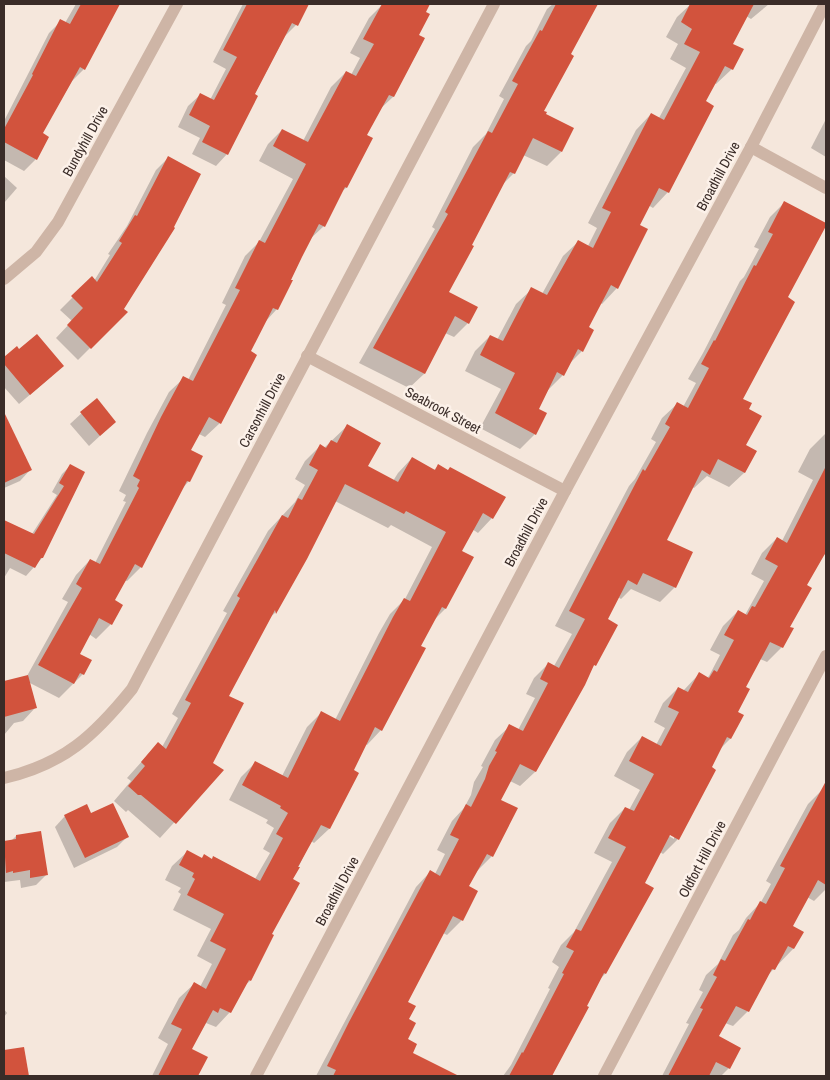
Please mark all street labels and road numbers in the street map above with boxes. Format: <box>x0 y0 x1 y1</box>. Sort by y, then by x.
street label: Bundyhill Drive <box>58 103 112 179</box>
street label: Broadhill Drive <box>692 138 744 214</box>
street label: Carsonhill Drive <box>235 369 289 451</box>
street label: Seabrook Street <box>402 383 484 437</box>
street label: Broadhill Drive <box>500 494 552 570</box>
street label: Oldfort Hill Drive <box>674 817 730 901</box>
street label: Broadhill Drive <box>311 853 363 929</box>

